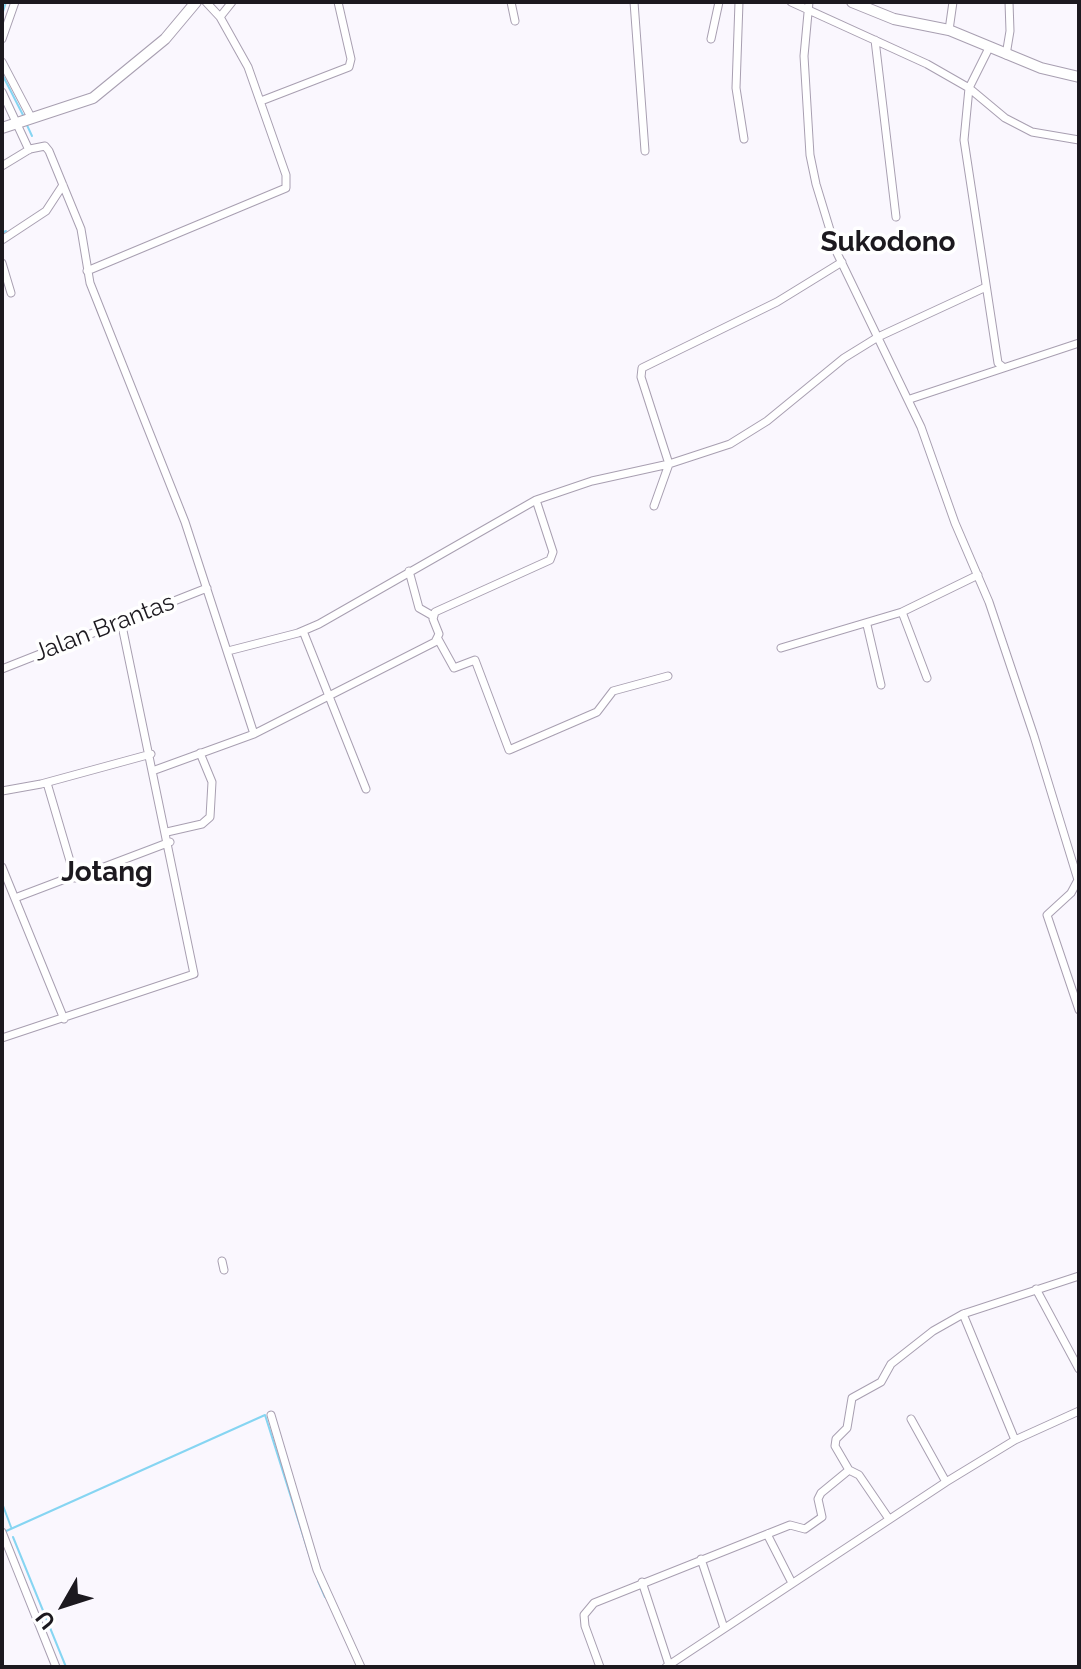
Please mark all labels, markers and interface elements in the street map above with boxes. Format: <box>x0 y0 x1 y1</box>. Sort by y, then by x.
district label: Sukodono <box>820 226 956 260</box>
street label: Jalan Brantas <box>30 588 178 668</box>
district label: Jotang <box>61 856 153 890</box>
north arrow <box>24 1565 104 1645</box>
text: U <box>30 1606 61 1635</box>

